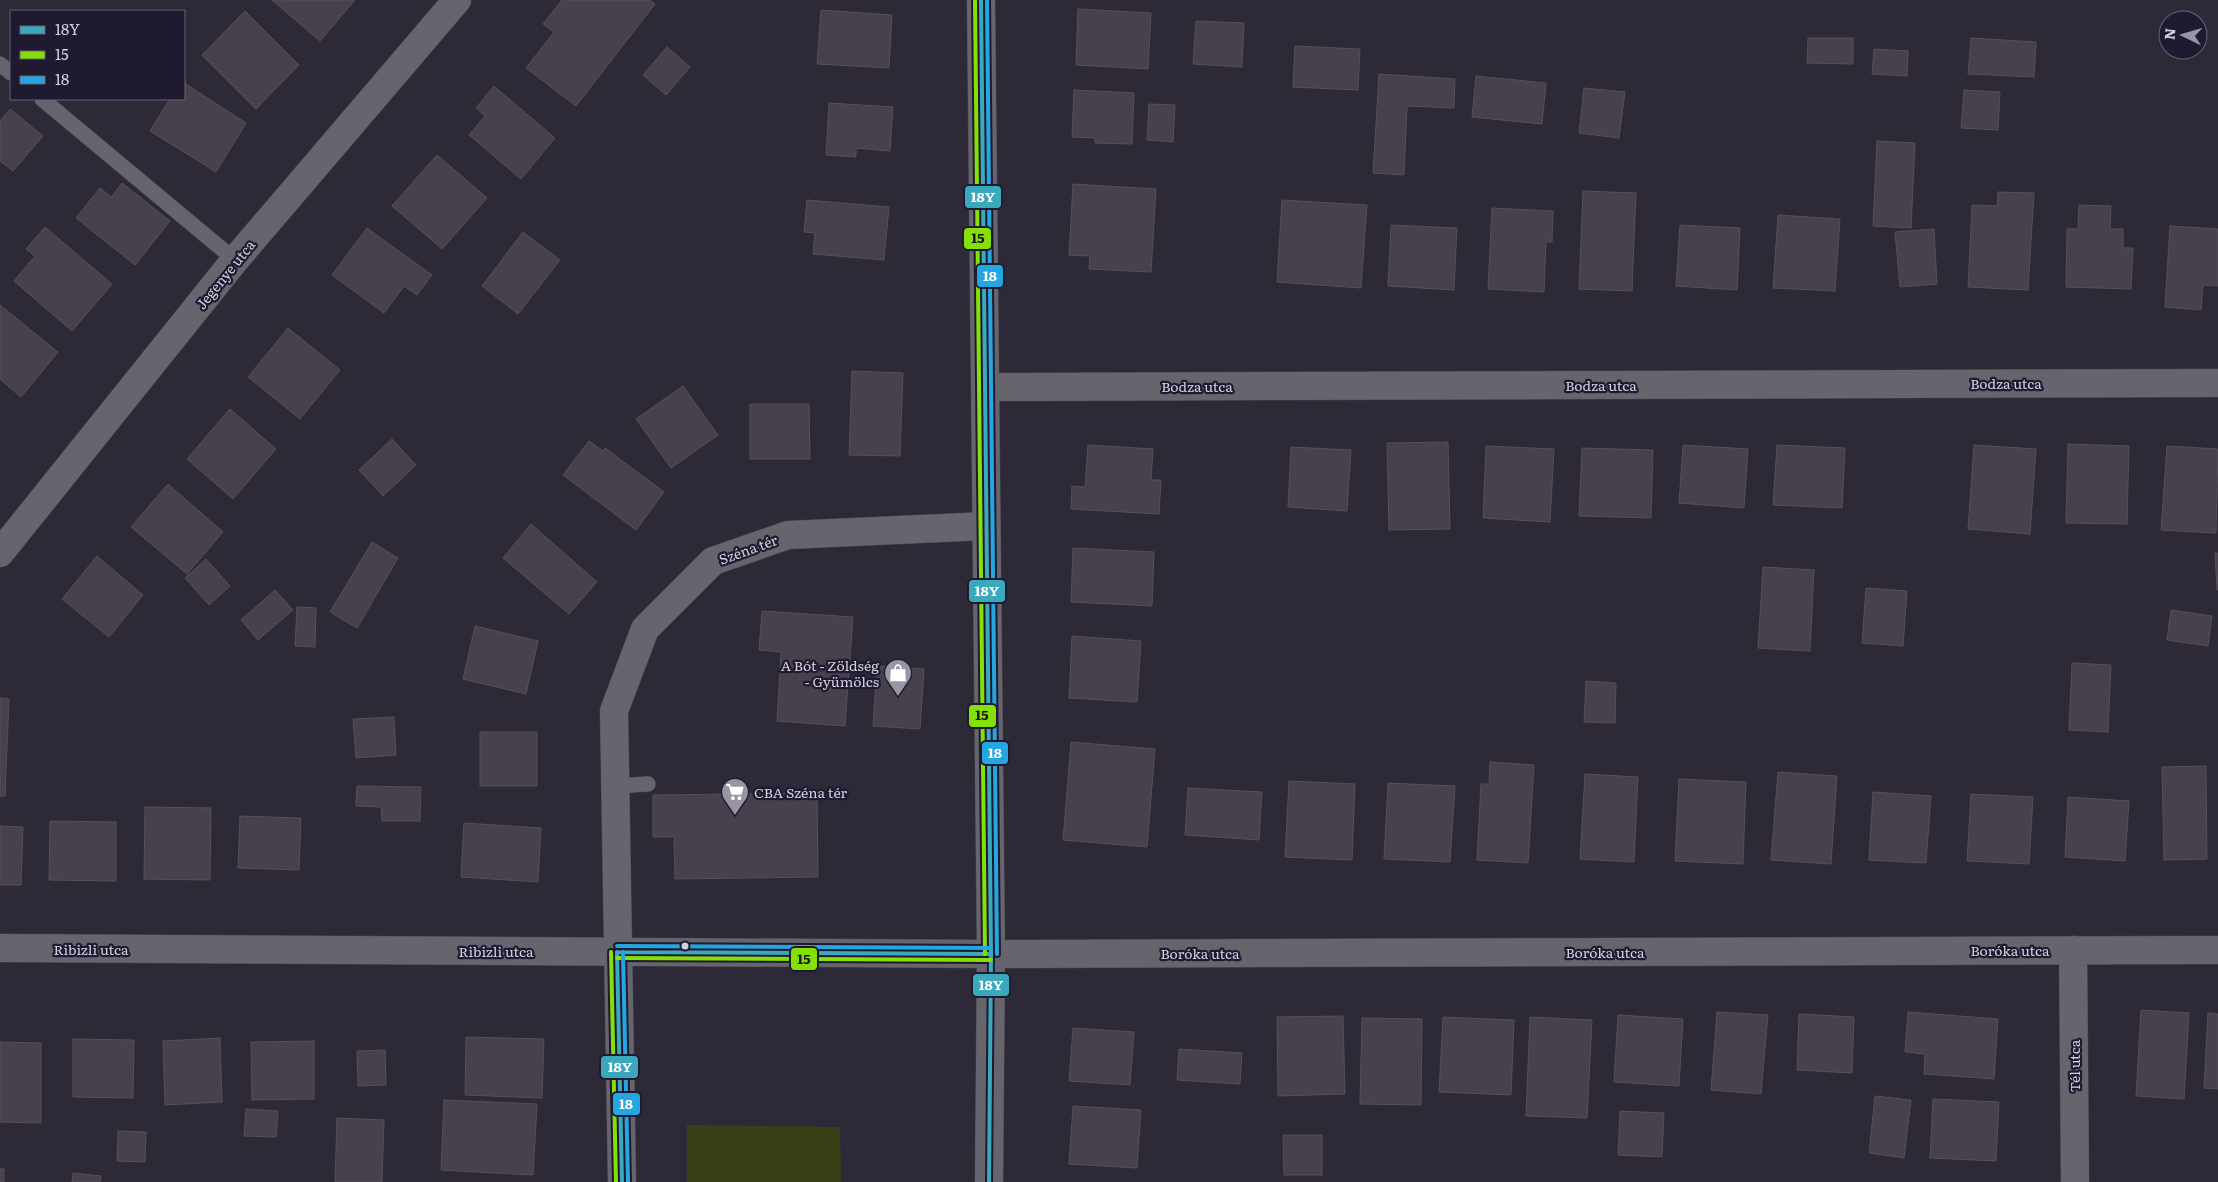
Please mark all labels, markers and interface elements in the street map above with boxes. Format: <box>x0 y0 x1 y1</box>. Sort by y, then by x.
legend <box>10 10 185 100</box>
north arrow <box>2158 10 2208 60</box>
text: 18Y <box>55 17 80 40</box>
text: N <box>2159 27 2180 41</box>
text: 15 <box>55 42 69 65</box>
text: 18 <box>55 67 69 90</box>
line badge: 18Y <box>964 185 1002 209</box>
text: 18Y <box>971 186 996 206</box>
line badge: 15 <box>963 227 992 250</box>
text: 15 <box>971 227 985 247</box>
street label: Jegenye utca <box>191 235 259 313</box>
line badge: 18 <box>976 264 1004 288</box>
text: 18 <box>983 265 997 285</box>
street label: Bodza utca <box>1970 373 2042 393</box>
street label: Bodza utca <box>1565 375 1637 395</box>
street label: Bodza utca <box>1161 376 1233 396</box>
street label: Széna tér <box>716 529 781 569</box>
line badge: 18Y <box>968 579 1006 603</box>
text: 18Y <box>975 580 1000 600</box>
place label: A Bót - Zöldség - Gyümölcs <box>781 655 879 691</box>
shop icon: A Bót - Zöldség - Gyümölcs <box>883 658 913 697</box>
line badge: 15 <box>968 704 997 728</box>
text: 15 <box>975 704 989 724</box>
line badge: 18 <box>981 741 1009 765</box>
text: 18 <box>988 742 1002 762</box>
supermarket icon: CBA Széna tér <box>720 777 750 816</box>
place label: CBA Széna tér <box>754 782 848 802</box>
street label: Ribizli utca <box>53 939 129 959</box>
street label: Boróka utca <box>1970 940 2050 960</box>
street label: Ribizli utca <box>458 941 534 961</box>
unlabelled marker <box>680 941 690 951</box>
street label: Boróka utca <box>1565 942 1645 962</box>
street label: Boróka utca <box>1160 943 1240 963</box>
line badge: 15 <box>790 947 818 971</box>
text: 15 <box>797 948 811 968</box>
line badge: 18Y <box>972 973 1010 997</box>
text: 18Y <box>979 974 1004 994</box>
street label: Tél utca <box>2064 1039 2084 1092</box>
line badge: 18Y <box>600 1055 639 1079</box>
text: 18Y <box>608 1056 633 1076</box>
line badge: 18 <box>612 1092 641 1116</box>
text: 18 <box>619 1093 633 1113</box>

